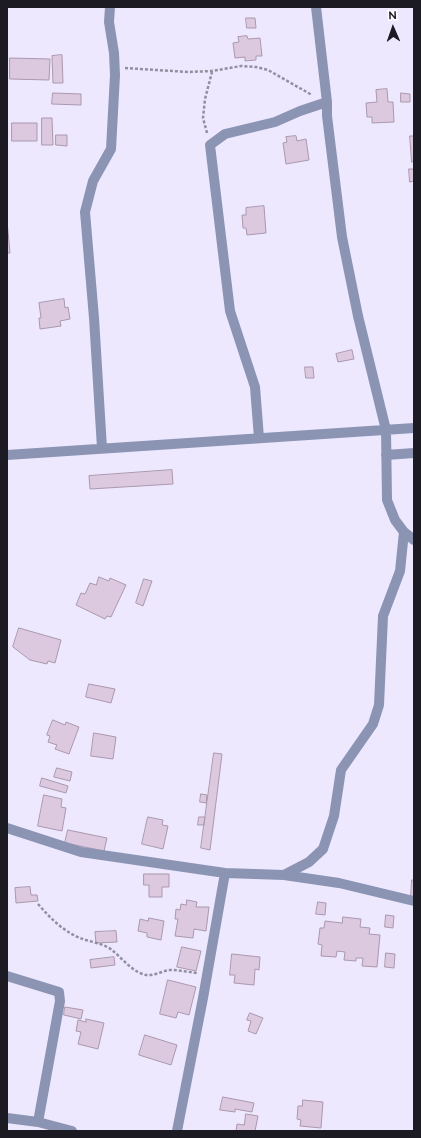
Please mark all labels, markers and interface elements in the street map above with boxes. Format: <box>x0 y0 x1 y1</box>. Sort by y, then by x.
north arrow <box>373 8 413 48</box>
text: N <box>388 9 397 22</box>

